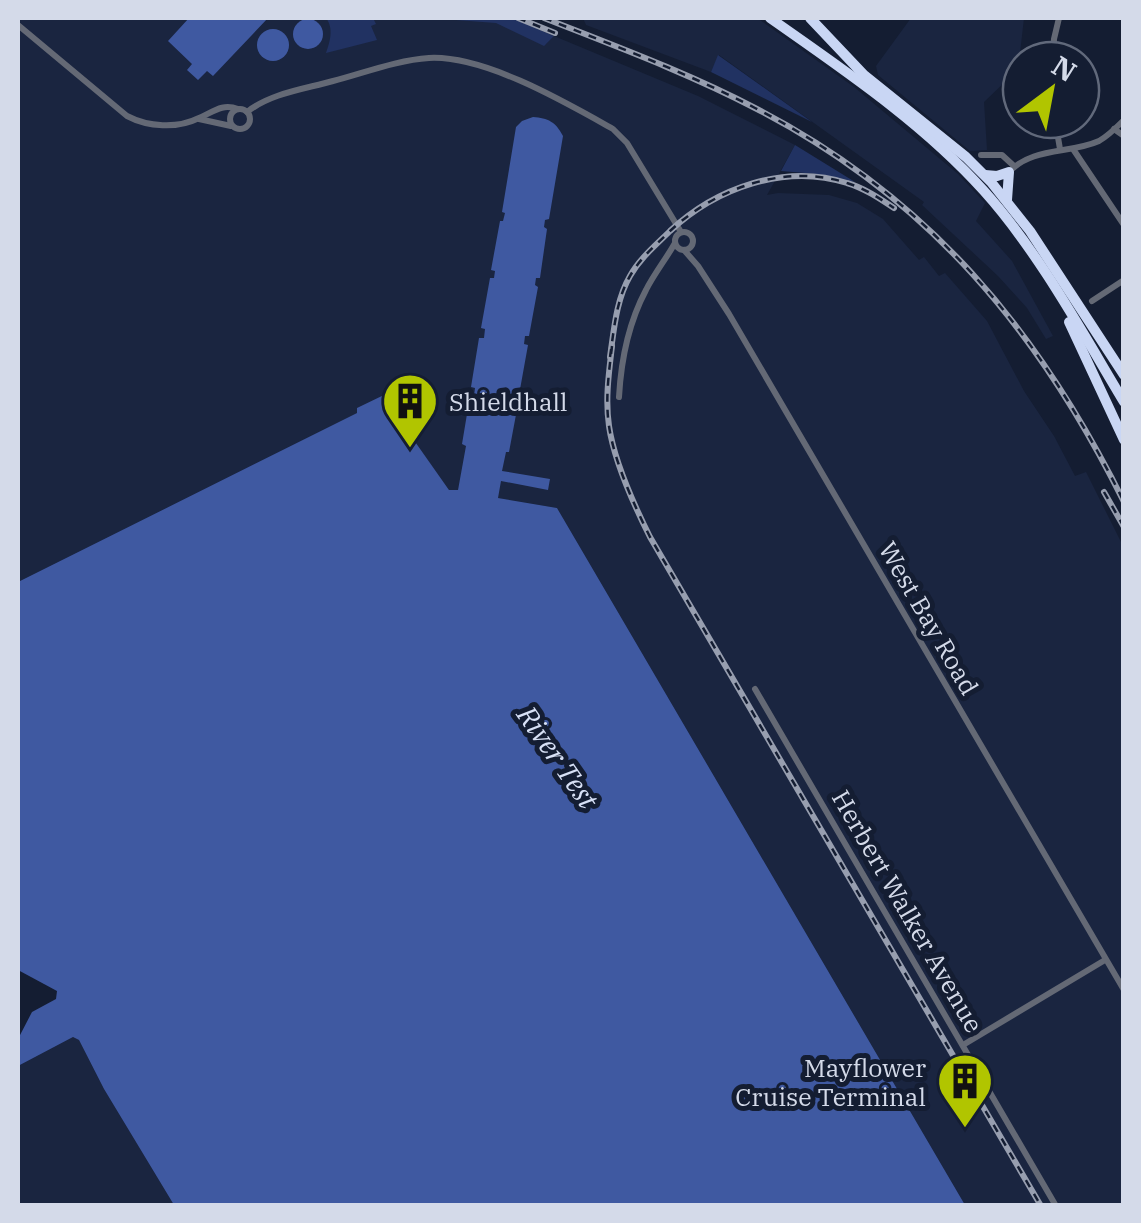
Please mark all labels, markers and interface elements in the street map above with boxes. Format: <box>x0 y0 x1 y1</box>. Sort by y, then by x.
north arrow <box>1001 40 1101 140</box>
text: N <box>1045 47 1084 90</box>
building icon: Shieldhall <box>380 371 440 450</box>
place label: Shieldhall <box>449 385 568 418</box>
street label: West Bay Road <box>872 535 986 701</box>
water label: River Test <box>509 697 608 817</box>
street label: Herbert Walker Avenue <box>825 784 991 1038</box>
place label: Mayflower Cruise Terminal <box>735 1051 926 1113</box>
building icon: Mayflower Cruise Terminal <box>935 1051 995 1130</box>

